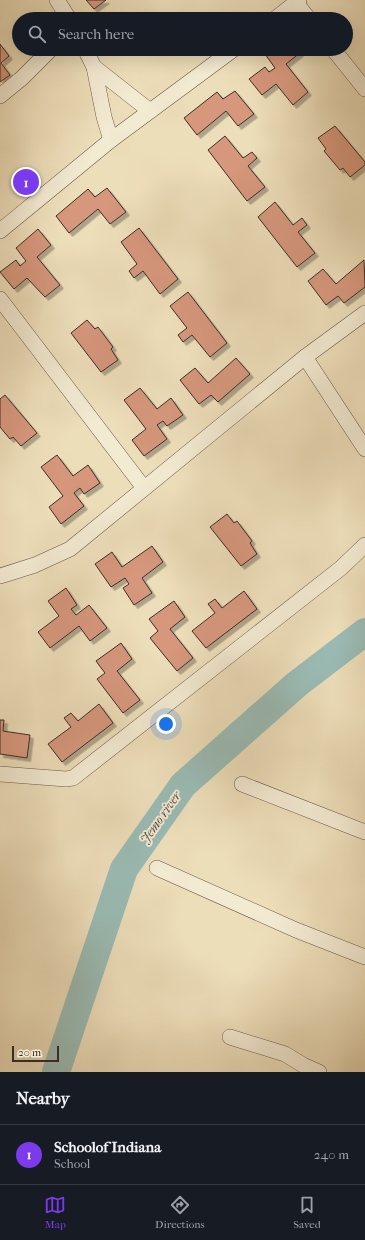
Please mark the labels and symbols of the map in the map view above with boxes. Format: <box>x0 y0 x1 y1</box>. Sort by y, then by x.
pin: 1 <box>13 167 39 197</box>
your location <box>156 714 176 734</box>
water label: Jemo river <box>137 787 185 846</box>
scale bar <box>12 1044 59 1063</box>

